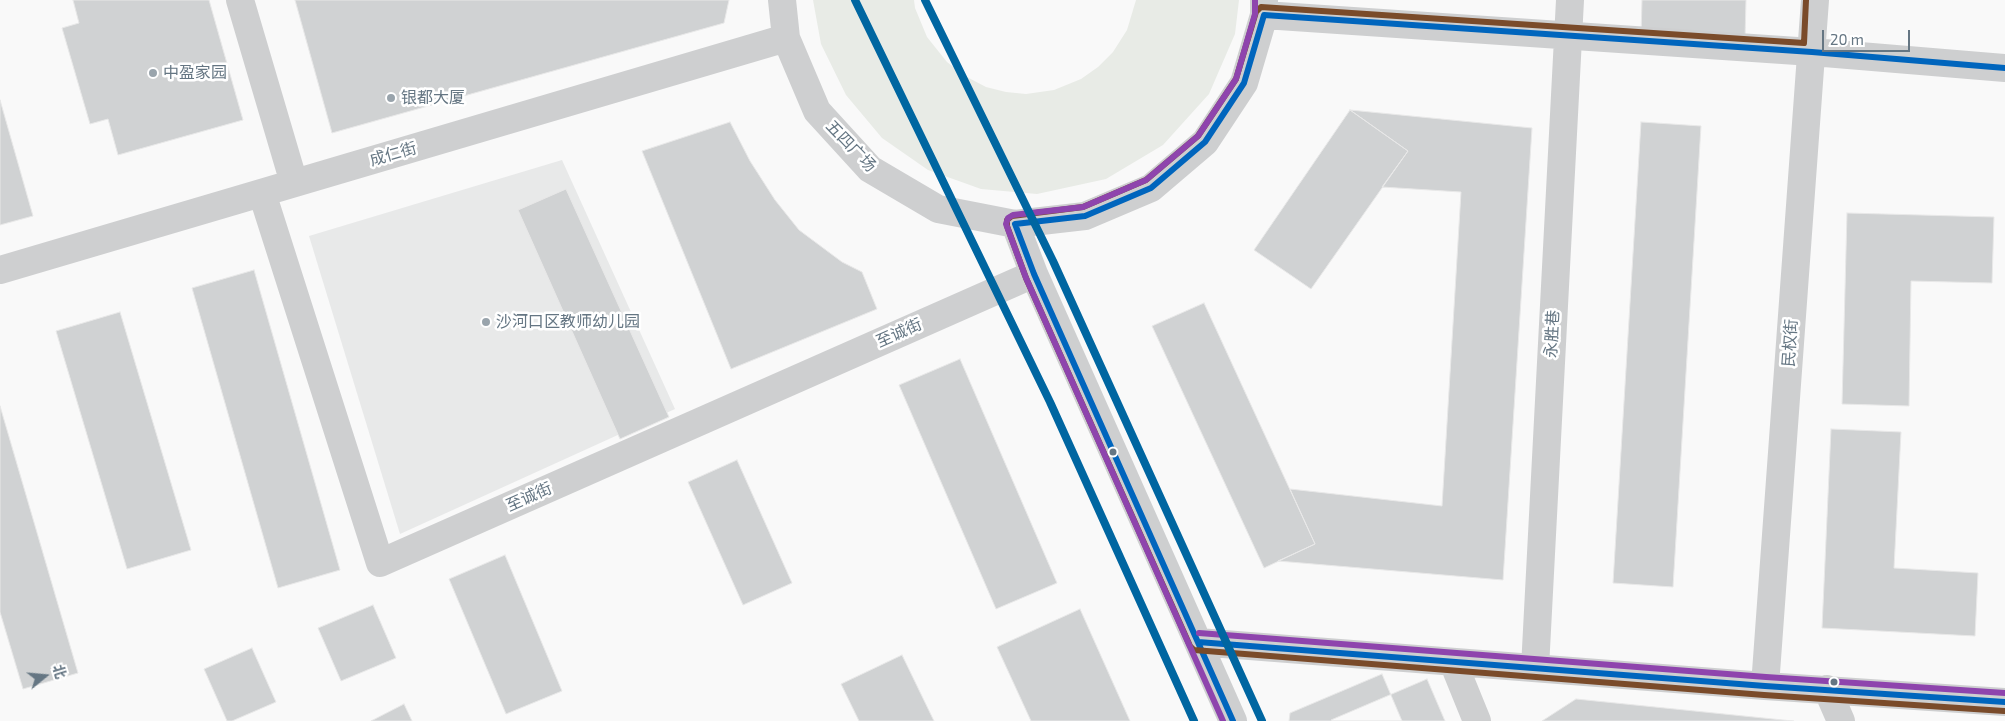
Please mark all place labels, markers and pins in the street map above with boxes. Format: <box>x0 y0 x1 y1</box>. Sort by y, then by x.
place label: 中盈家园 <box>163 63 227 83</box>
marker: 中盈家园 <box>147 67 159 79</box>
place label: 银都大厦 <box>401 88 465 108</box>
marker: 银都大厦 <box>385 92 397 104</box>
place label: 沙河口区教师幼儿园 <box>496 312 640 332</box>
marker: 沙河口区教师幼儿园 <box>480 316 492 328</box>
unlabelled marker <box>1108 447 1118 457</box>
unlabelled marker <box>1829 677 1839 687</box>

